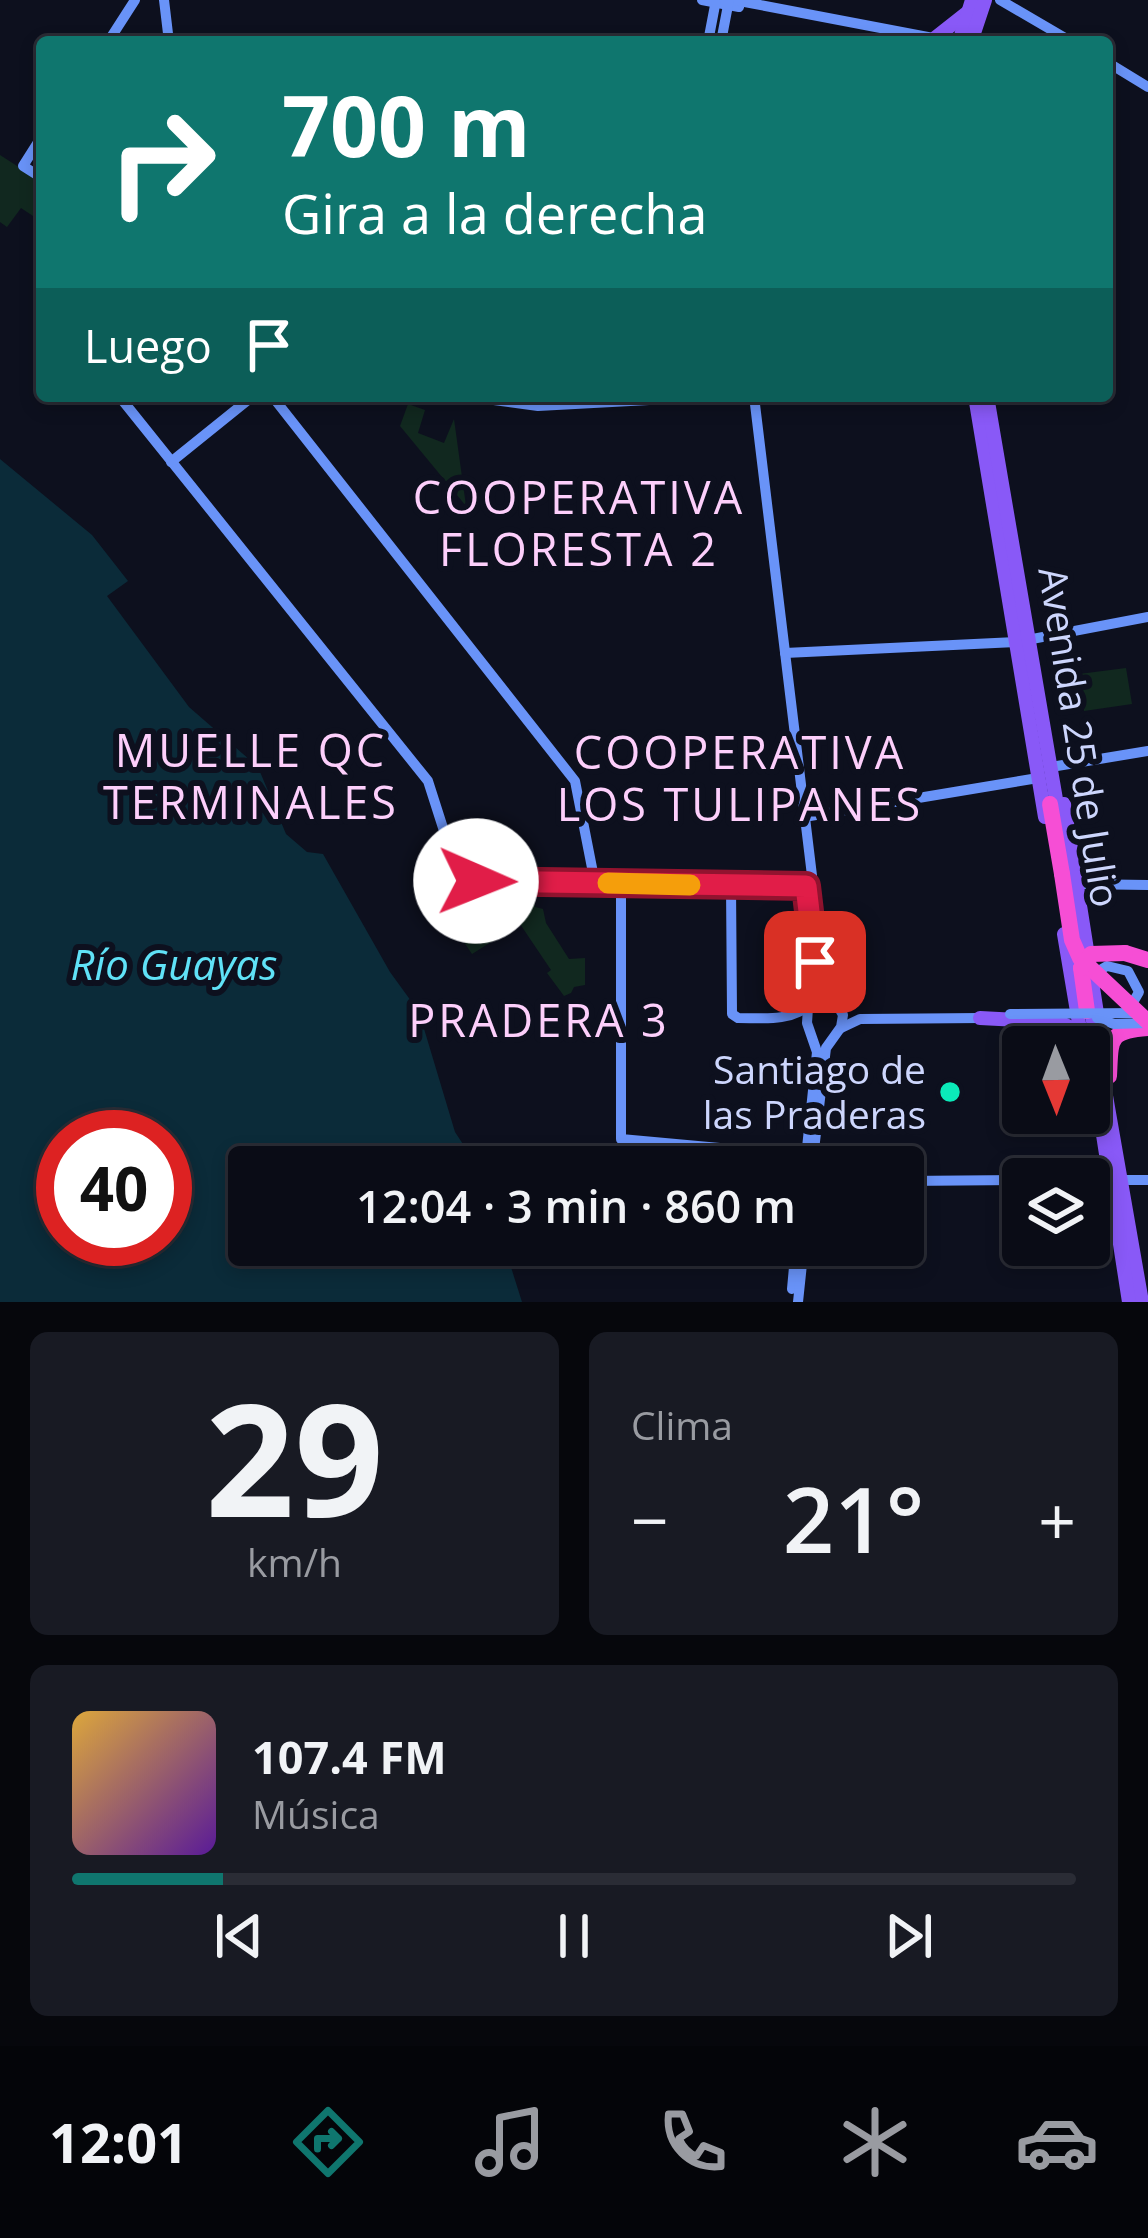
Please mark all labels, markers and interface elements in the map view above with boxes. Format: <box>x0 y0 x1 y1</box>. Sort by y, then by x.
text: 700 m <box>282 67 530 182</box>
icon: right <box>84 84 240 240</box>
text: Gira a la derecha <box>282 176 707 250</box>
icon: arrive <box>236 312 302 378</box>
text: Luego <box>84 315 212 376</box>
district label: COOPERATIVA FLORESTA 2 <box>413 466 745 579</box>
street label: Avenida 25 de Julio <box>1027 563 1134 911</box>
district label: MUELLE QC TERMINALES <box>103 719 399 832</box>
district label: COOPERATIVA LOS TULIPANES <box>557 721 923 834</box>
position arrow <box>413 818 539 944</box>
pin <box>764 911 866 1013</box>
icon: arrive <box>782 929 848 995</box>
water label: Río Guayas <box>71 935 277 992</box>
district label: PRADERA 3 <box>408 989 670 1050</box>
north arrow <box>1002 1026 1110 1134</box>
map controls <box>1002 1026 1110 1266</box>
place label: Santiago de las Praderas <box>703 1042 926 1140</box>
marker: Santiago de las Praderas <box>937 1079 963 1105</box>
speed limit sign: 40 <box>36 1110 192 1266</box>
button: layers <box>1002 1158 1110 1266</box>
text: 12:04 · 3 min · 860 m <box>356 1175 796 1236</box>
text: 29 <box>205 1350 384 1563</box>
text: Clima <box>631 1398 733 1451</box>
text: 21° <box>783 1457 924 1579</box>
text: − <box>631 1474 669 1564</box>
text: + <box>1038 1474 1076 1564</box>
text: km/h <box>247 1535 342 1588</box>
text: 107.4 FM <box>252 1726 447 1787</box>
text: Música <box>252 1787 380 1840</box>
icon: previous <box>206 1903 272 1969</box>
icon: pause <box>541 1903 607 1969</box>
icon: next <box>876 1903 942 1969</box>
icon: directions <box>286 2100 370 2184</box>
icon: music <box>468 2100 552 2184</box>
icon: phone <box>651 2100 735 2184</box>
icon: climate <box>833 2100 917 2184</box>
icon: car <box>1015 2100 1099 2184</box>
text: 12:01 <box>49 2105 188 2179</box>

